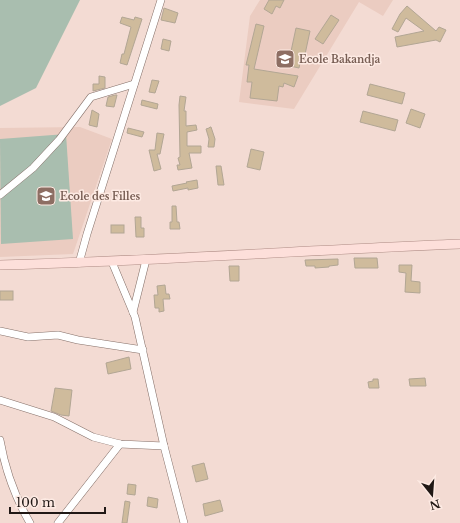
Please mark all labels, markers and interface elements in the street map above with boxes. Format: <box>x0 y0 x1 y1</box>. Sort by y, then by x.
school or university icon: Ecole Bakandja <box>274 48 296 70</box>
place label: Ecole Bakandja <box>299 53 381 66</box>
school or university icon: Ecole des Filles <box>35 185 57 207</box>
place label: Ecole des Filles <box>60 190 140 203</box>
north arrow <box>412 475 452 515</box>
scale bar <box>10 489 105 515</box>
text: 100 m <box>16 495 55 510</box>
text: N <box>427 496 442 513</box>

